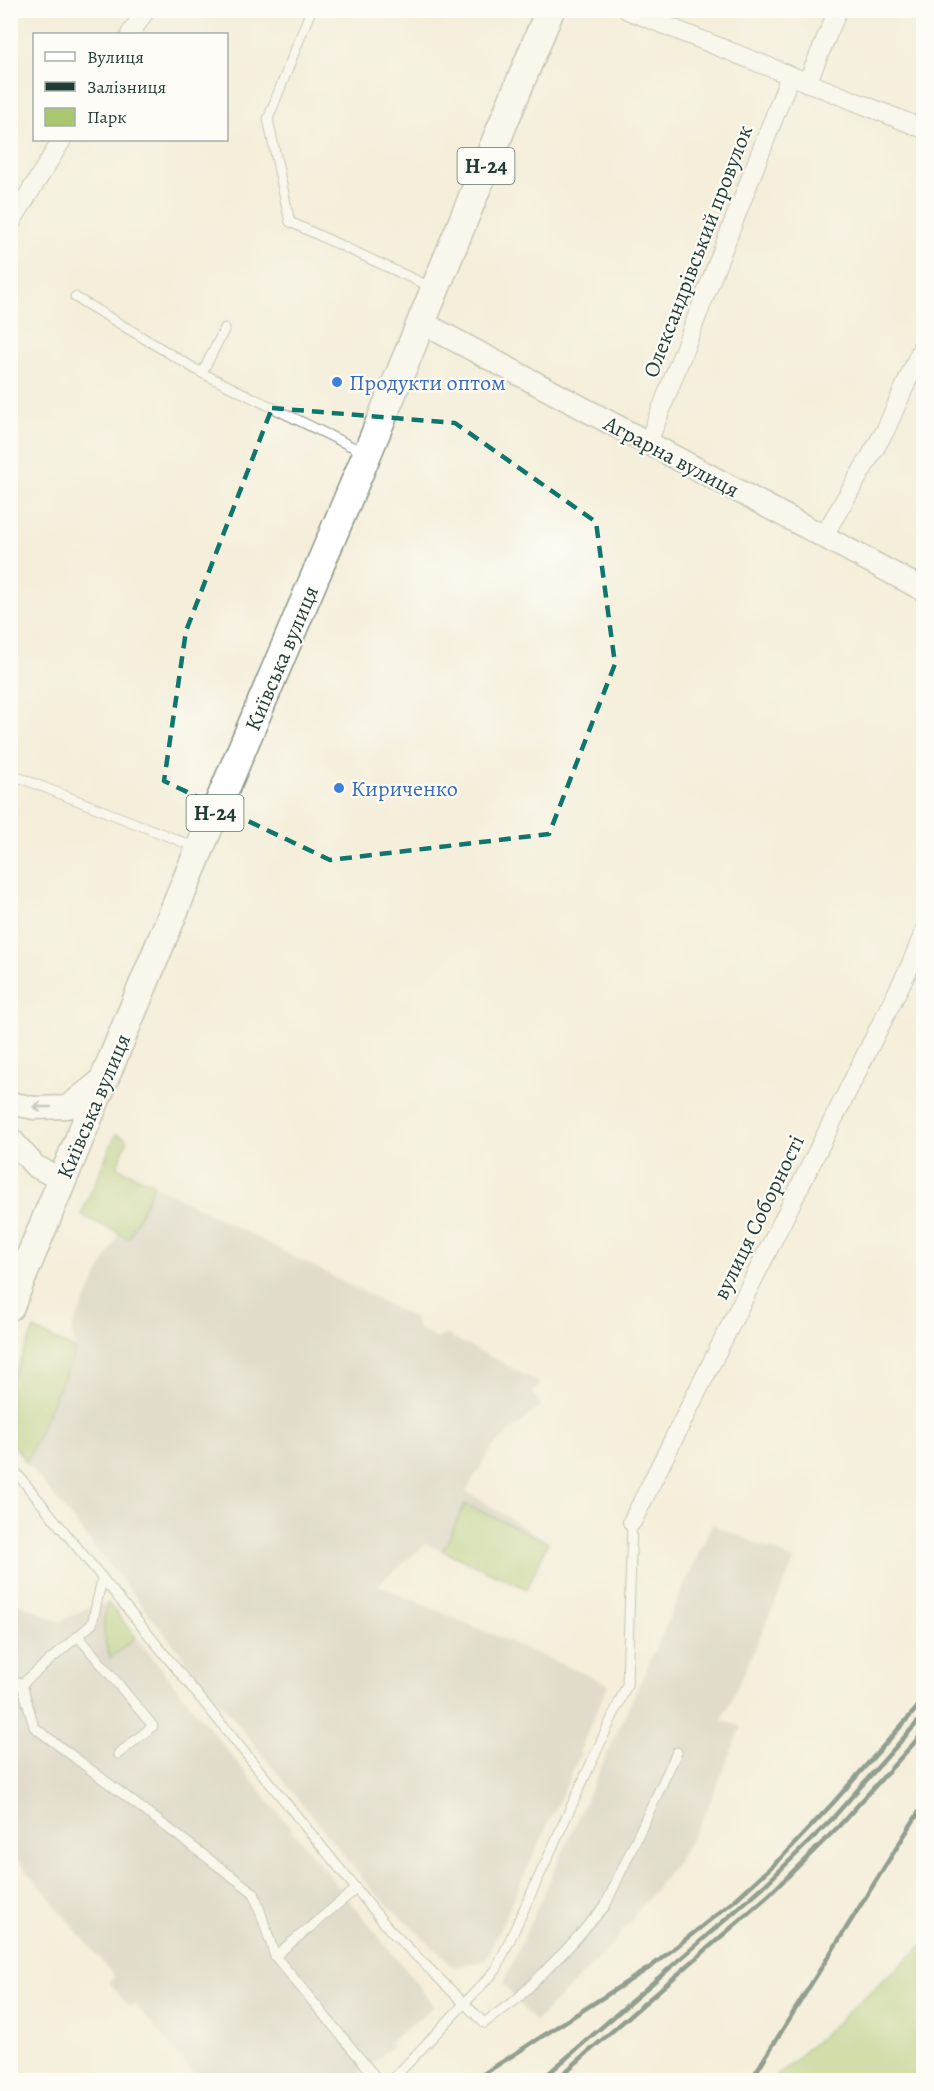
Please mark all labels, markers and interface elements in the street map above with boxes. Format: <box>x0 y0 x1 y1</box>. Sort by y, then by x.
legend <box>33 33 228 141</box>
text: Вулиця <box>87 45 144 69</box>
text: Залізниця <box>87 75 166 99</box>
text: Парк <box>87 105 127 129</box>
street label: Олександрівський провулок <box>636 121 760 382</box>
road number: Н-24 <box>458 148 514 184</box>
place label: Продукти оптом <box>349 368 506 398</box>
marker: Продукти оптом <box>330 375 344 389</box>
street label: Аграрна вулиця <box>598 408 744 505</box>
street label: Київська вулиця <box>238 581 326 736</box>
place label: Кириченко <box>351 774 458 804</box>
marker: Кириченко <box>332 781 346 795</box>
road number: Н-24 <box>186 795 244 831</box>
street label: Київська вулиця <box>50 1029 138 1184</box>
one-way arrow <box>32 1101 52 1113</box>
street label: вулиця Соборності <box>706 1130 812 1305</box>

